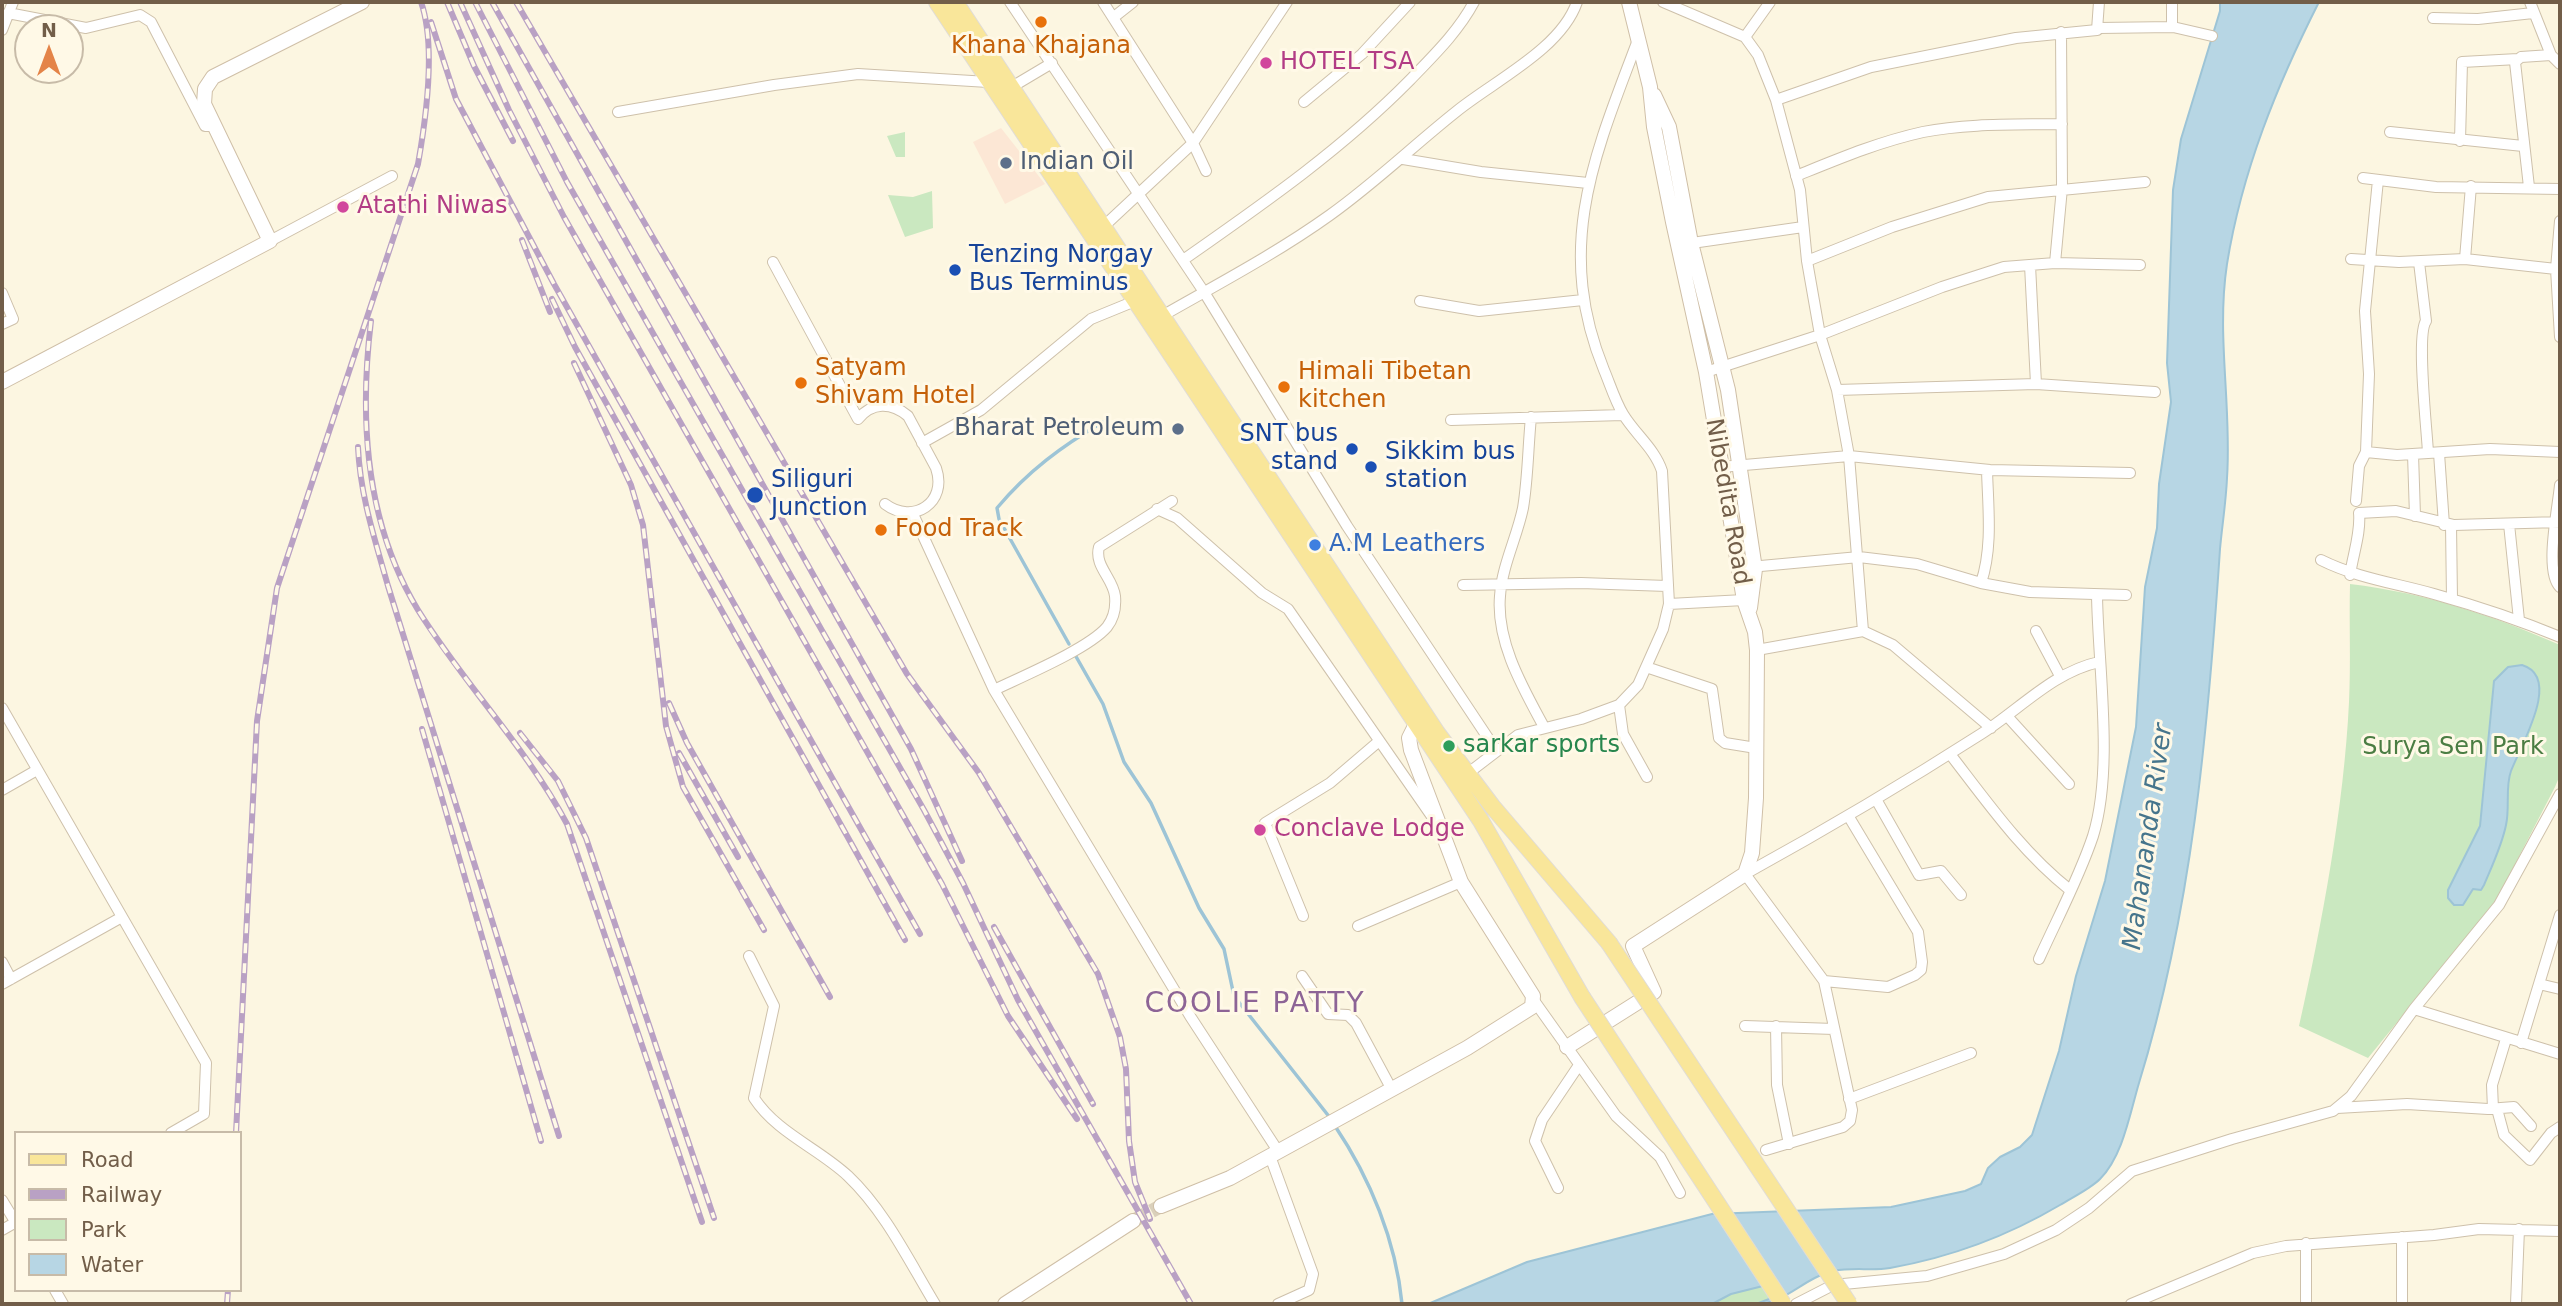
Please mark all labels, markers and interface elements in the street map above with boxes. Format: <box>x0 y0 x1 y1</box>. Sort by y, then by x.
north arrow <box>14 14 84 84</box>
marker: Khana Khajana <box>1033 14 1049 30</box>
text: N <box>41 19 57 41</box>
place label: Khana Khajana <box>951 33 1131 61</box>
place label: HOTEL TSA <box>1280 49 1415 77</box>
marker: HOTEL TSA <box>1258 55 1274 71</box>
place label: Indian Oil <box>1020 149 1134 177</box>
marker: Indian Oil <box>998 155 1014 171</box>
place label: Atathi Niwas <box>357 193 507 221</box>
marker: Atathi Niwas <box>335 199 351 215</box>
place label: Tenzing Norgay Bus Terminus <box>969 242 1153 298</box>
marker: Tenzing Norgay Bus Terminus <box>947 262 963 278</box>
place label: Satyam Shivam Hotel <box>815 355 976 411</box>
place label: Himali Tibetan kitchen <box>1298 359 1472 415</box>
marker: Satyam Shivam Hotel <box>793 375 809 391</box>
marker: Himali Tibetan kitchen <box>1276 379 1292 395</box>
place label: Bharat Petroleum <box>954 415 1164 443</box>
street label: Nibedita Road <box>1698 417 1756 587</box>
marker: Bharat Petroleum <box>1170 421 1186 437</box>
place label: SNT bus stand <box>1240 421 1338 477</box>
place label: Sikkim bus station <box>1385 439 1515 495</box>
marker: SNT bus stand <box>1344 441 1360 457</box>
marker: Sikkim bus station <box>1363 459 1379 475</box>
place label: Siliguri Junction <box>771 467 868 523</box>
marker: Siliguri Junction <box>745 485 765 505</box>
place label: Food Track <box>895 516 1023 544</box>
marker: Food Track <box>873 522 889 538</box>
place label: A.M Leathers <box>1329 531 1485 559</box>
marker: A.M Leathers <box>1307 537 1323 553</box>
water label: Mahananda River <box>2118 722 2180 952</box>
place label: sarkar sports <box>1463 732 1620 760</box>
park label: Surya Sen Park <box>2362 734 2544 762</box>
marker: sarkar sports <box>1441 738 1457 754</box>
place label: Conclave Lodge <box>1274 816 1465 844</box>
marker: Conclave Lodge <box>1252 822 1268 838</box>
district label: COOLIE PATTY <box>1146 988 1364 1022</box>
legend <box>14 1131 242 1292</box>
text: Road <box>81 1148 134 1172</box>
text: Railway <box>81 1183 162 1207</box>
text: Park <box>81 1218 126 1242</box>
text: Water <box>81 1253 143 1277</box>

